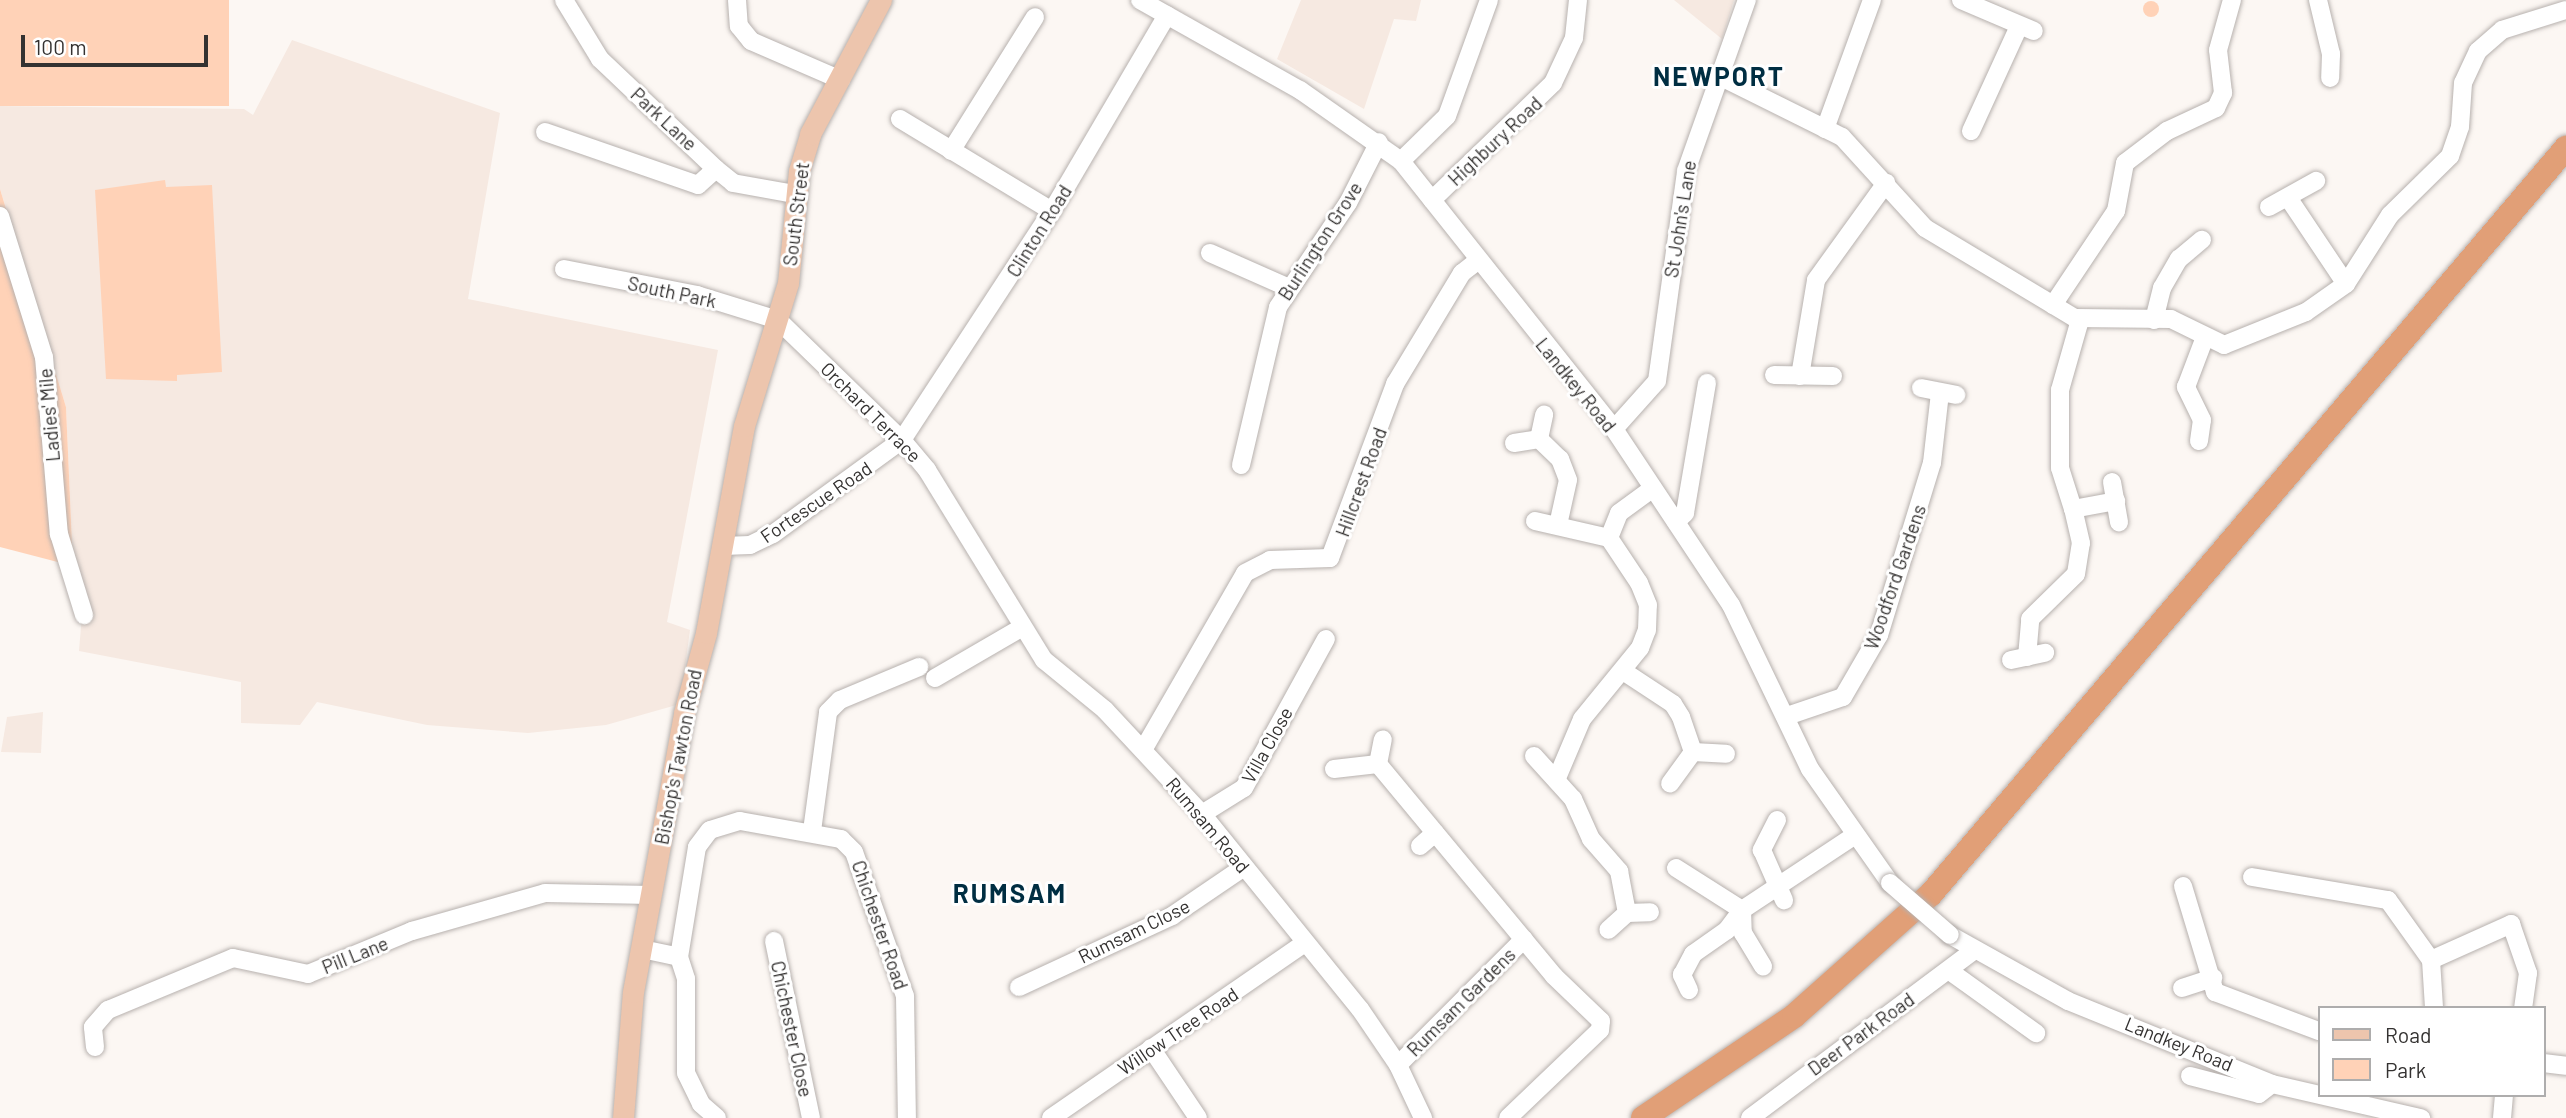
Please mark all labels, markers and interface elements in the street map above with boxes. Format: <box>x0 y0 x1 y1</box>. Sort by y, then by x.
scale bar <box>24 21 212 65</box>
text: 100 m <box>34 34 87 59</box>
district label: NEWPORT <box>1654 60 1784 92</box>
street label: Park Lane <box>626 83 702 155</box>
street label: Highbury Road <box>1443 92 1547 190</box>
street label: St John's Lane <box>1659 159 1701 279</box>
street label: South Street <box>778 161 814 267</box>
street label: Burlington Grove <box>1273 177 1367 305</box>
street label: Clinton Road <box>1002 181 1076 281</box>
street label: South Park <box>626 272 718 312</box>
street label: Landkey Road <box>1531 333 1621 437</box>
street label: Orchard Terrace <box>816 357 926 467</box>
street label: Ladies' Mile <box>34 367 64 463</box>
street label: Hillcrest Road <box>1331 424 1391 540</box>
street label: Fortescue Road <box>756 456 876 548</box>
street label: Woodford Gardens <box>1859 501 1931 653</box>
street label: Bishop's Tawton Road <box>650 667 706 847</box>
street label: Villa Close <box>1237 703 1297 787</box>
street label: Rumsam Road <box>1161 773 1255 877</box>
street label: Chichester Road <box>847 857 913 993</box>
district label: RUMSAM <box>954 877 1066 909</box>
street label: Rumsam Close <box>1074 894 1194 968</box>
street label: Pill Lane <box>319 931 391 979</box>
street label: Rumsam Gardens <box>1402 943 1520 1061</box>
street label: Chichester Close <box>766 959 818 1099</box>
street label: Willow Tree Road <box>1113 982 1243 1080</box>
street label: Deer Park Road <box>1803 988 1919 1080</box>
legend <box>2318 1006 2545 1097</box>
street label: Landkey Road <box>2122 1012 2236 1076</box>
text: Road <box>2385 1022 2431 1047</box>
text: Park <box>2385 1057 2426 1082</box>

